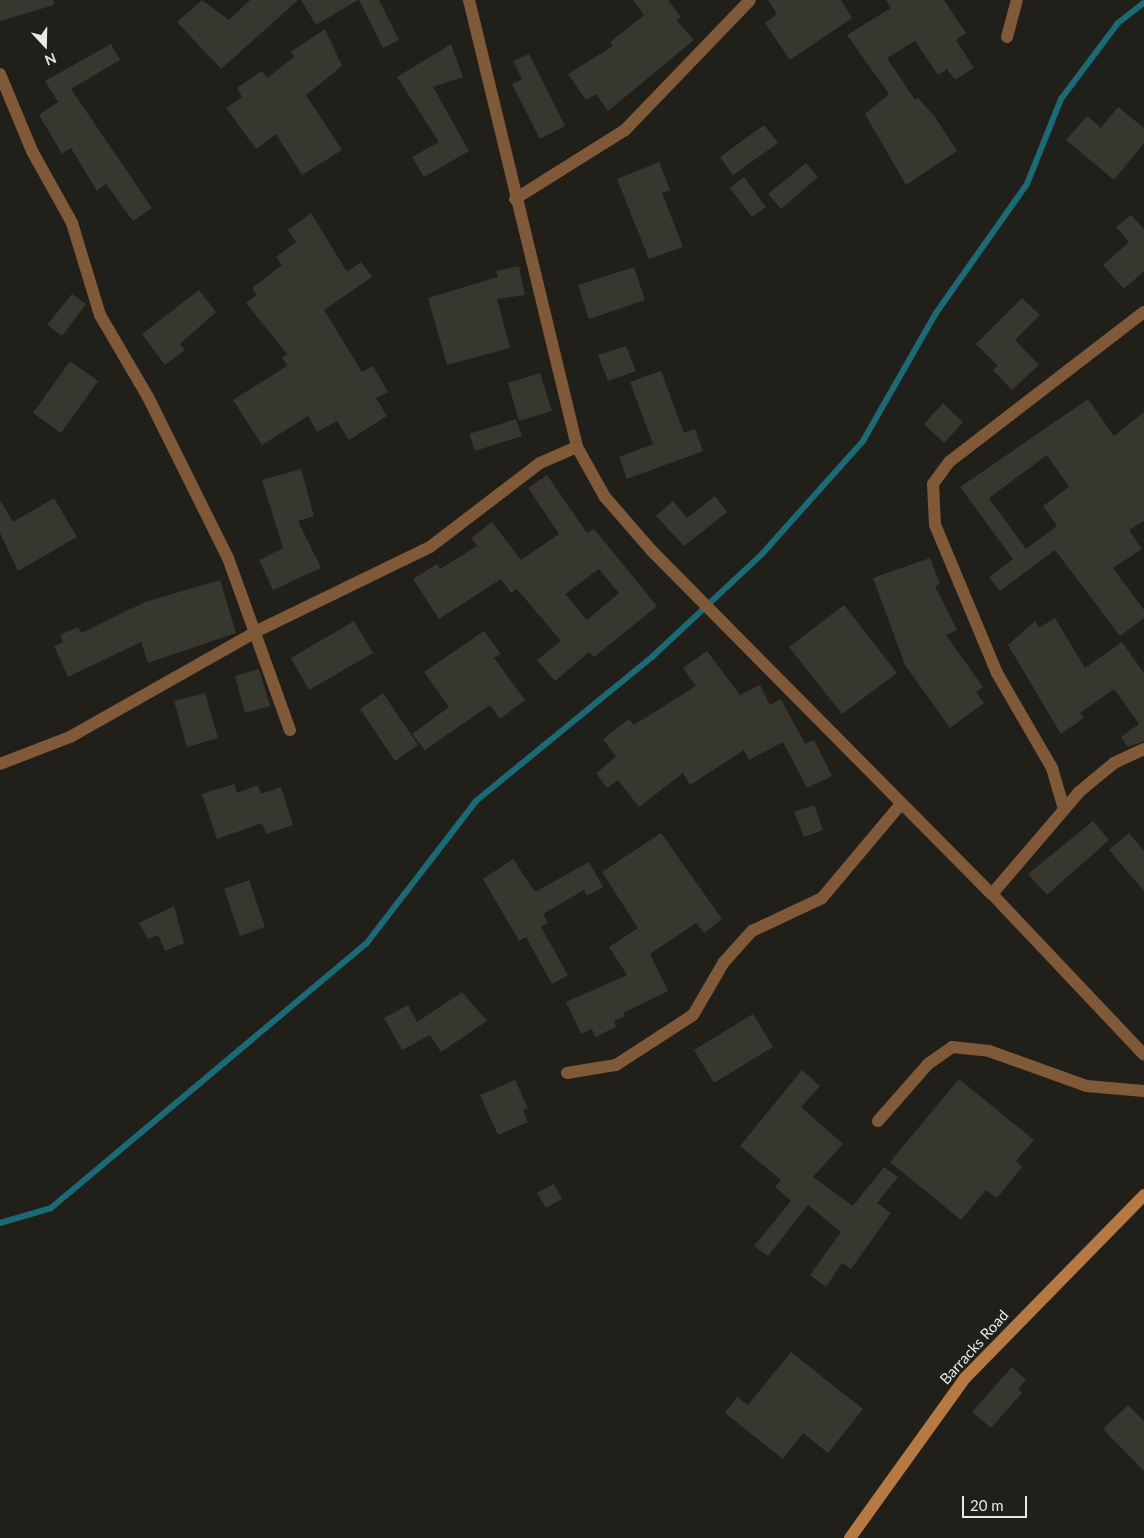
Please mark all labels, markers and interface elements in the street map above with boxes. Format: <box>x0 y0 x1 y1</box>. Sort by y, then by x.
north arrow <box>20 20 70 70</box>
text: N <box>42 50 59 69</box>
street label: Barracks Road <box>936 1306 1012 1388</box>
scale bar <box>964 1486 1029 1518</box>
text: 20 m <box>970 1496 1004 1514</box>

